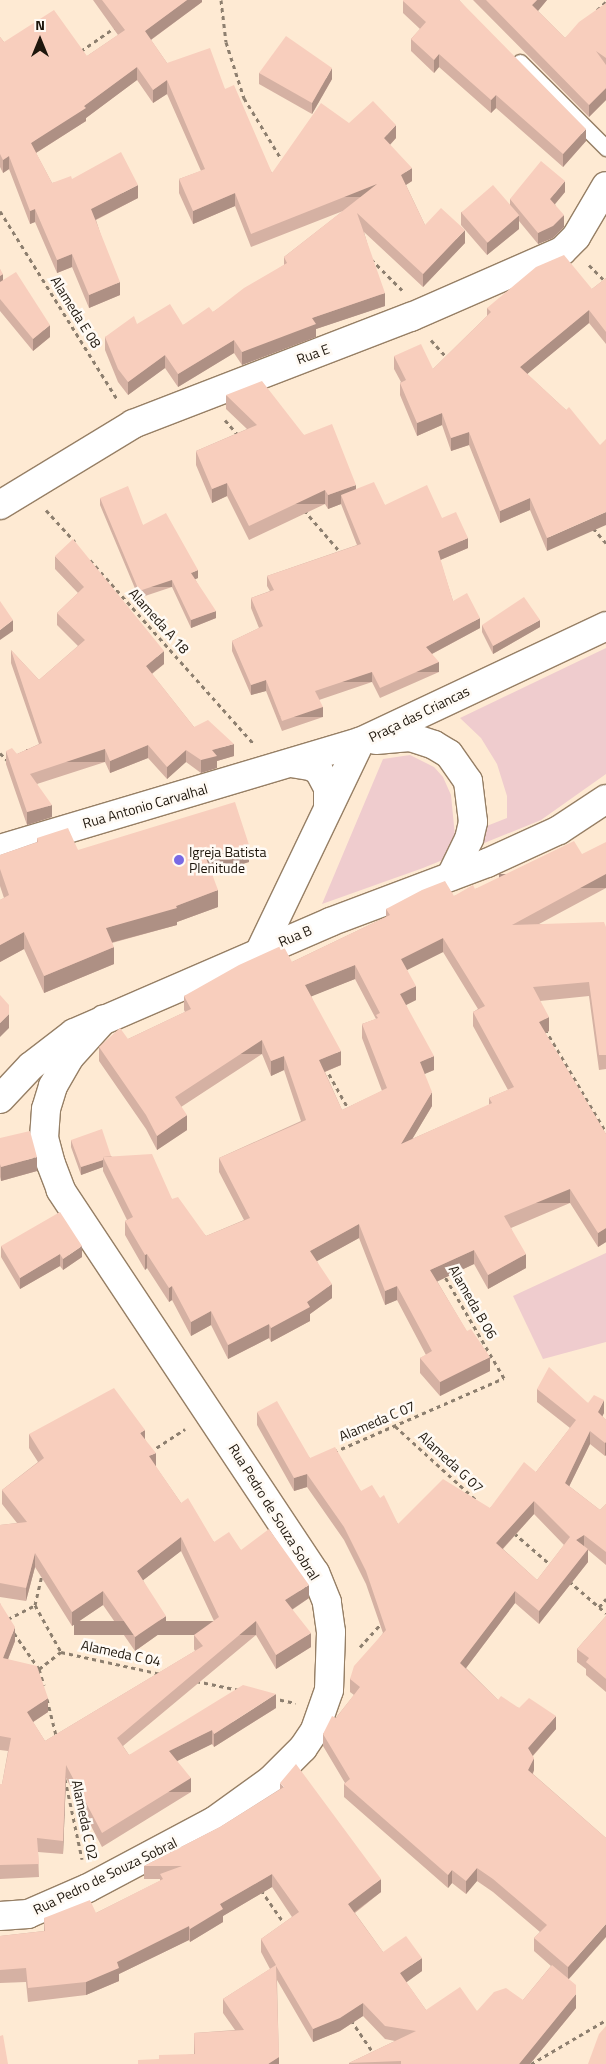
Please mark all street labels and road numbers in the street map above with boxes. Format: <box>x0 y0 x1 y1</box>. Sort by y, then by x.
street label: Alameda E 08 <box>47 273 105 351</box>
street label: Rua E <box>294 340 332 368</box>
street label: Alameda A 18 <box>125 585 193 657</box>
street label: Praça das Criancas <box>366 682 472 746</box>
street label: Rua Antonio Carvalhal <box>80 780 210 832</box>
street label: Rua B <box>276 921 314 951</box>
street label: Alameda B 06 <box>445 1262 501 1342</box>
street label: Alameda C 07 <box>336 1397 418 1445</box>
street label: Alameda G 07 <box>415 1428 487 1496</box>
street label: Rua Pedro de Souza Sobral <box>225 1441 323 1583</box>
street label: Alameda C 04 <box>80 1636 162 1670</box>
street label: Alameda C 02 <box>68 1779 102 1861</box>
street label: Rua Pedro de Souza Sobral <box>30 1834 180 1918</box>

